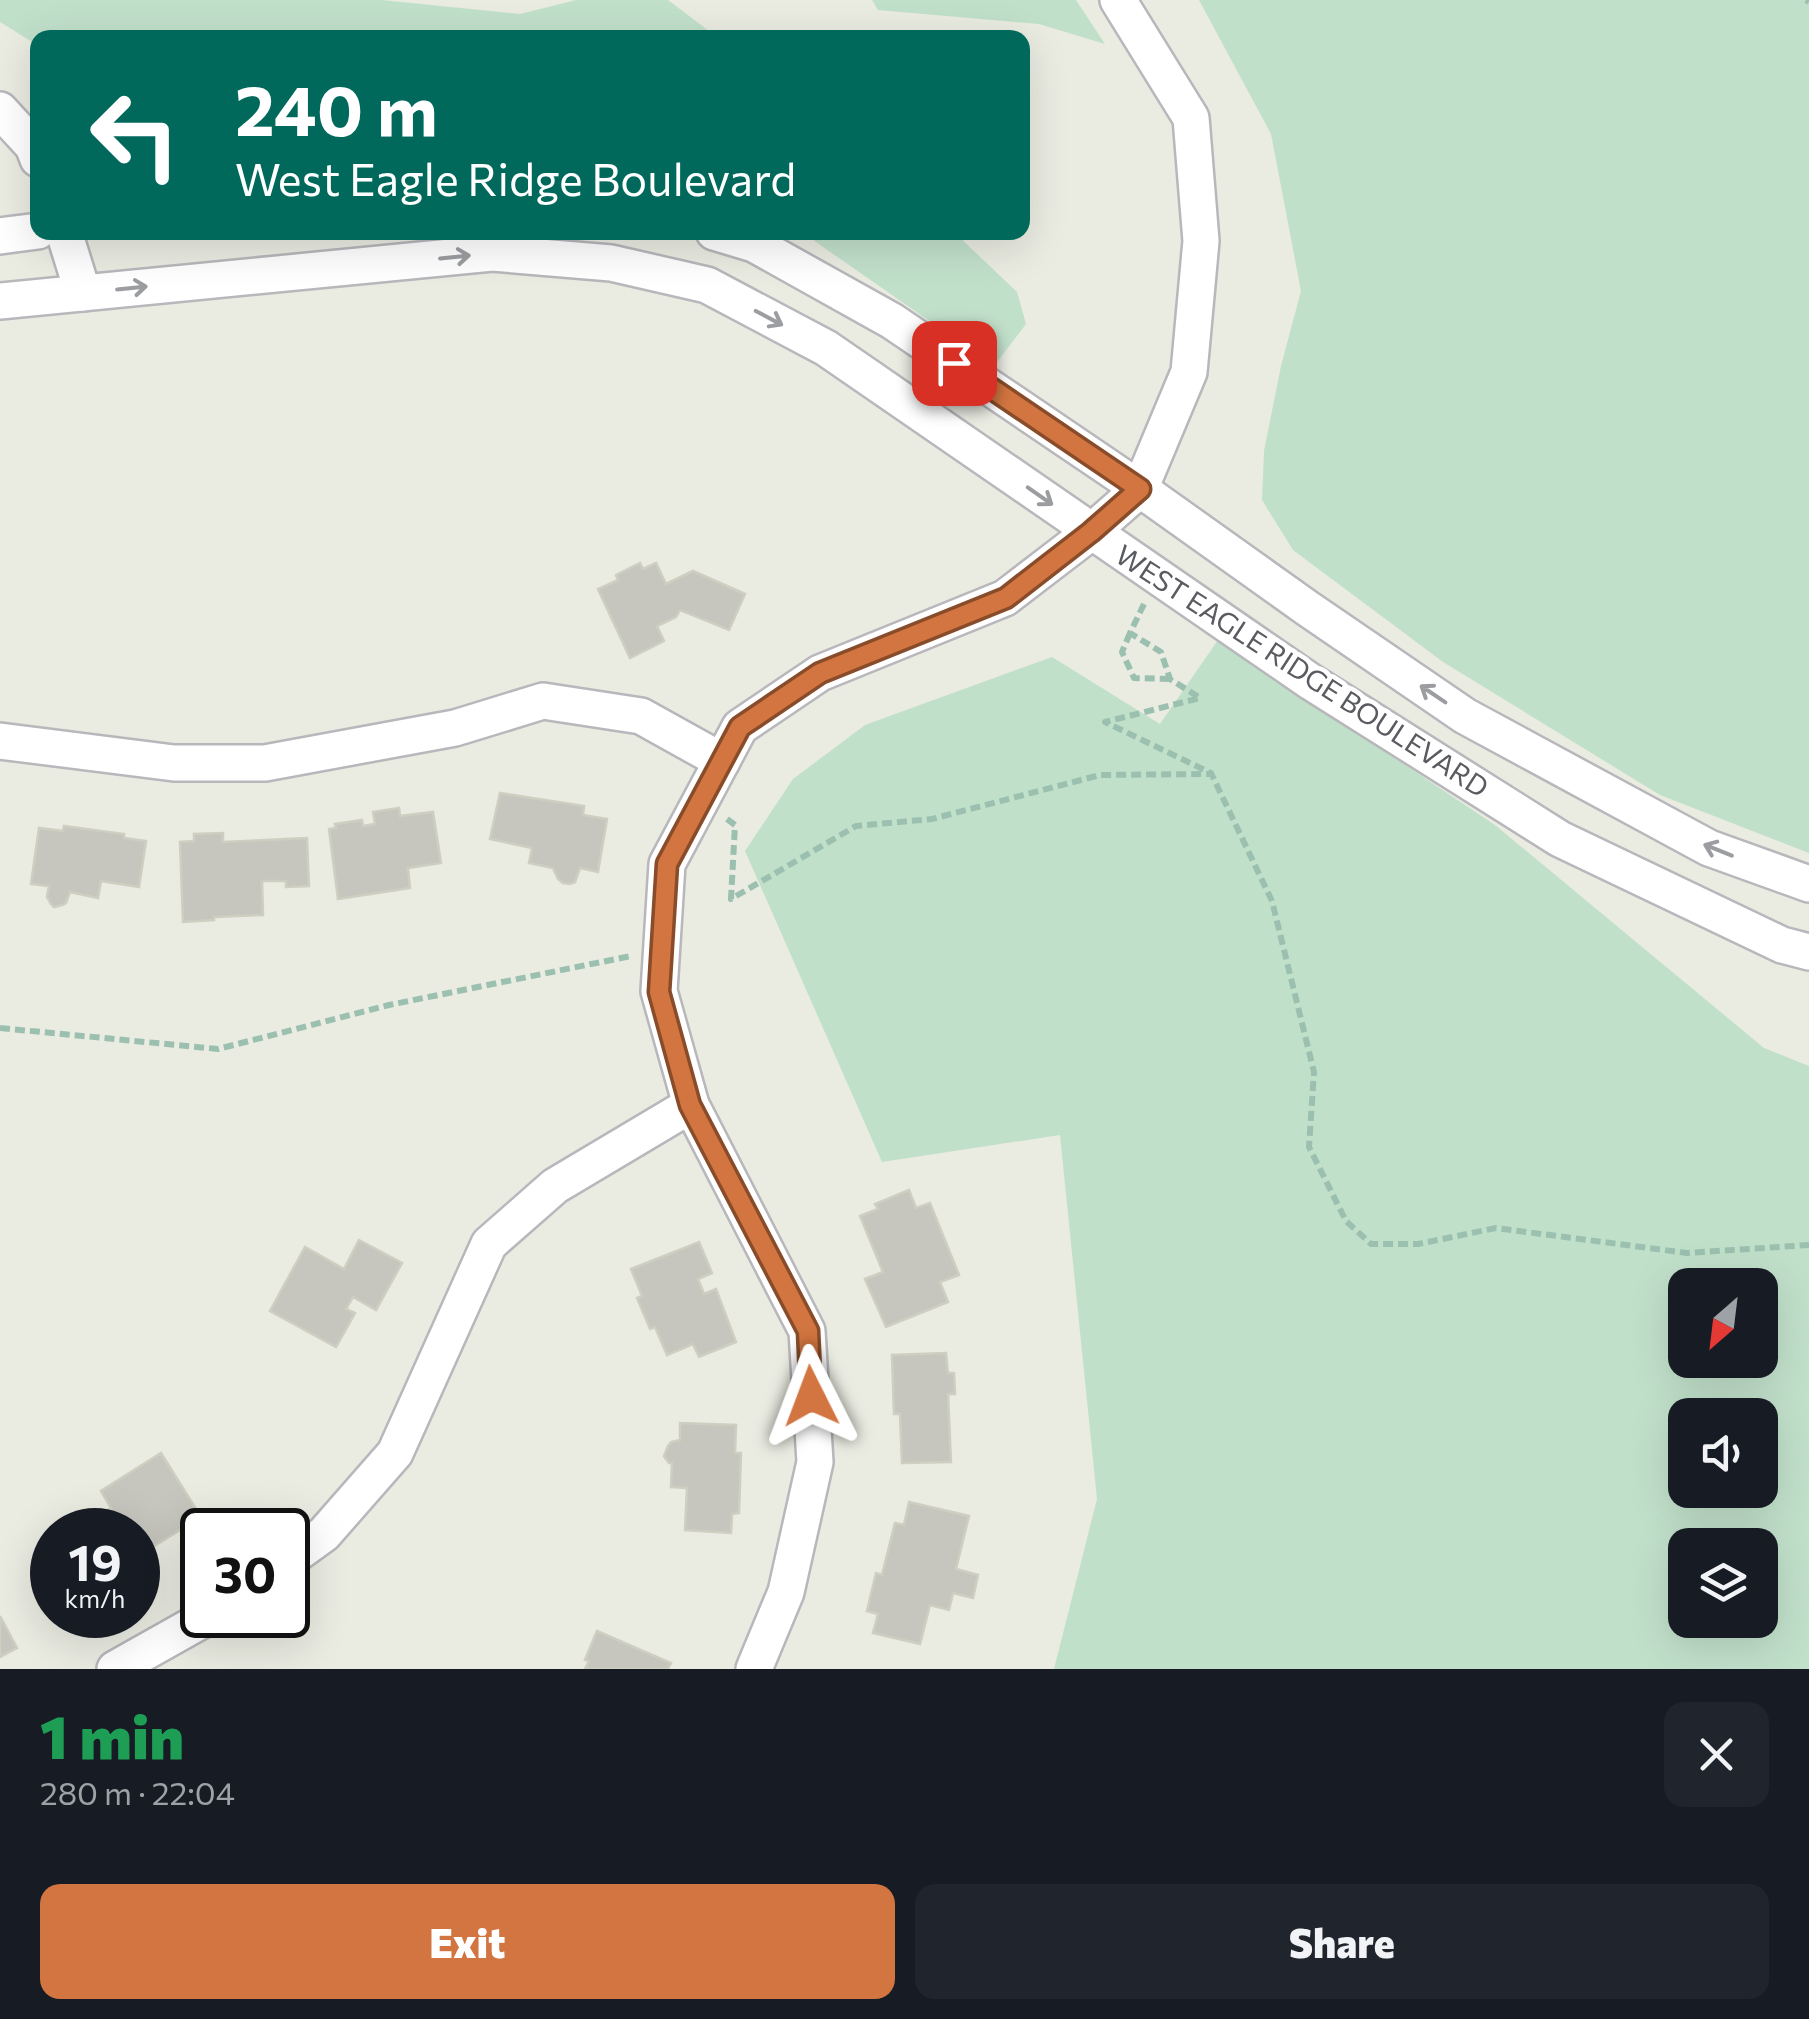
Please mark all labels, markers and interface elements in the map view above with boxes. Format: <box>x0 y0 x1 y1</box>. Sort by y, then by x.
text: 240 m <box>235 65 438 150</box>
icon: left <box>70 70 200 200</box>
text: West Eagle Ridge Boulevard <box>235 150 796 205</box>
one-way arrow <box>439 247 471 266</box>
one-way arrow <box>115 278 147 297</box>
one-way arrow <box>754 309 784 328</box>
pin <box>912 321 997 406</box>
icon: arrive <box>927 336 982 391</box>
one-way arrow <box>1026 485 1054 506</box>
street label: WEST EAGLE RIDGE BOULEVARD <box>1110 537 1495 804</box>
one-way arrow <box>1420 684 1447 705</box>
one-way arrow <box>1703 840 1734 858</box>
north arrow <box>1668 1268 1778 1378</box>
map controls <box>1668 1268 1778 1638</box>
position arrow <box>759 1344 863 1448</box>
button: sound <box>1668 1398 1778 1508</box>
speed limit sign: 30 <box>180 1508 310 1638</box>
button: layers <box>1668 1528 1778 1638</box>
text: 19 <box>68 1530 122 1591</box>
text: km/h <box>65 1583 125 1613</box>
text: 1 min <box>40 1698 184 1771</box>
button: close <box>1664 1702 1769 1807</box>
text: 280 m · 22:04 <box>40 1772 235 1812</box>
button: Exit <box>40 1884 895 1999</box>
button: Share <box>915 1884 1769 1999</box>

